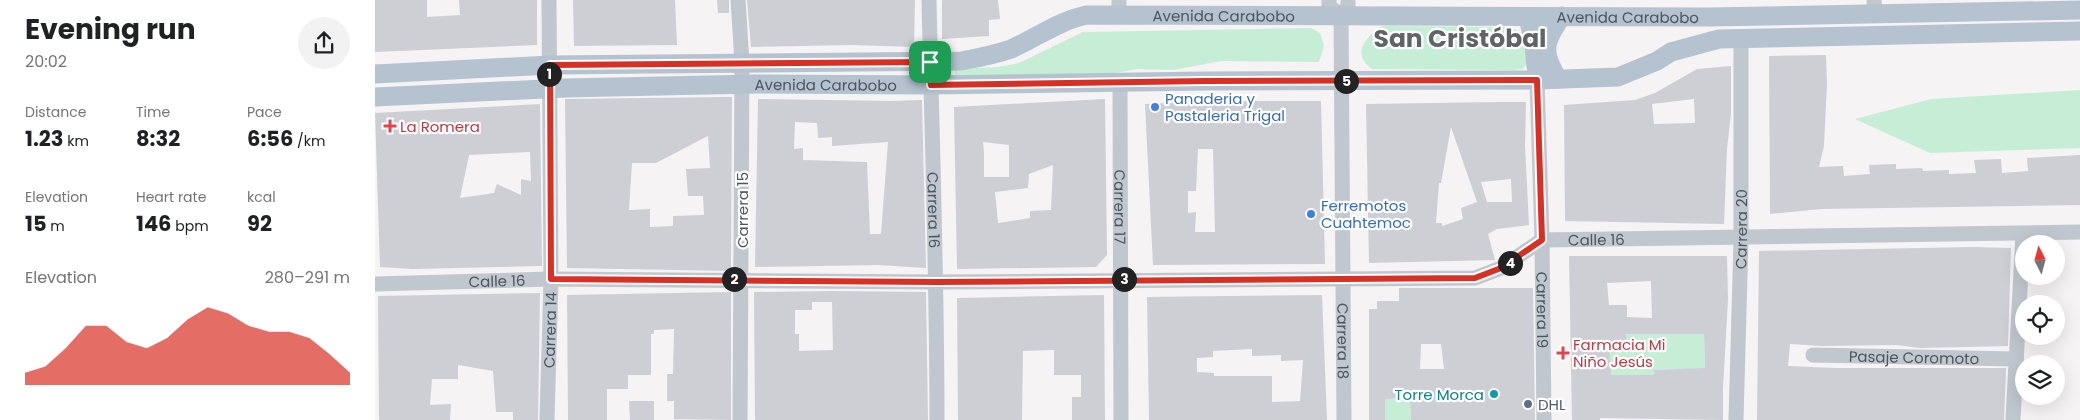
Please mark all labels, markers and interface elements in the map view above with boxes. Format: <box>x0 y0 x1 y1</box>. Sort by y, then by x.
street label: Avenida Carabobo <box>1152 5 1295 26</box>
street label: Avenida Carabobo <box>1556 6 1699 27</box>
text: Evening run <box>25 10 196 49</box>
button: share <box>298 17 350 69</box>
district label: San Cristóbal <box>1374 21 1546 56</box>
pin <box>909 41 951 83</box>
icon: arrive <box>916 48 944 76</box>
text: 20:02 <box>25 50 67 73</box>
pin: 1 <box>537 62 561 86</box>
text: 1 <box>547 64 552 84</box>
pin: 5 <box>1333 68 1359 94</box>
text: 5 <box>1342 71 1351 91</box>
street label: Avenida Carabobo <box>754 73 897 95</box>
place label: Panaderia y Pastaleria Trigal <box>1165 88 1285 126</box>
marker: Panaderia y Pastaleria Trigal <box>1149 101 1161 113</box>
text: Distance <box>25 102 86 122</box>
text: Time <box>136 102 170 122</box>
text: Pace <box>247 102 282 122</box>
place label: La Romera <box>400 116 480 137</box>
marker: La Romera <box>384 120 396 132</box>
text: 1.23 <box>25 124 64 153</box>
text: 8:32 <box>136 124 180 153</box>
text: 6:56 <box>247 124 293 153</box>
text: km <box>64 131 89 151</box>
text: /km <box>293 131 325 151</box>
street label: Carrera 17 <box>1110 169 1131 245</box>
street label: Carrera 15 <box>732 172 753 248</box>
street label: Carrera 16 <box>923 172 945 248</box>
text: Elevation <box>25 187 88 207</box>
text: Heart rate <box>136 187 206 207</box>
text: kcal <box>247 187 276 207</box>
street label: Carrera 20 <box>1730 189 1752 269</box>
place label: Ferremotos Cuahtemoc <box>1321 195 1411 233</box>
marker: Ferremotos Cuahtemoc <box>1305 208 1317 220</box>
text: 15 <box>25 209 47 238</box>
text: 146 <box>136 209 172 238</box>
text: 92 <box>247 209 272 238</box>
text: m <box>47 216 65 236</box>
text: bpm <box>172 216 209 236</box>
street label: Calle 16 <box>1568 228 1625 250</box>
north arrow <box>2015 235 2065 285</box>
map controls <box>2015 235 2065 405</box>
pin: 4 <box>1497 250 1523 276</box>
text: 4 <box>1506 253 1515 273</box>
text: Elevation <box>25 266 97 289</box>
text: 280–291 m <box>265 266 350 289</box>
pin: 2 <box>721 266 747 292</box>
pin: 3 <box>1111 266 1137 292</box>
street label: Calle 16 <box>468 269 526 292</box>
text: 2 <box>731 269 739 289</box>
text: 3 <box>1120 269 1129 289</box>
street label: Carrera 19 <box>1532 272 1554 348</box>
street label: Carrera 14 <box>538 292 561 368</box>
button: locate <box>2015 295 2065 345</box>
street label: Carrera 18 <box>1333 303 1354 379</box>
place label: Farmacia Mi Niño Jesús <box>1573 334 1665 372</box>
street label: Pasaje Coromoto <box>1849 345 1979 369</box>
marker: Farmacia Mi Niño Jesús <box>1557 347 1569 359</box>
button: layers <box>2015 355 2065 405</box>
place label: Torre Morca <box>1394 384 1484 405</box>
marker: Torre Morca <box>1488 388 1500 400</box>
place label: DHL <box>1538 394 1566 415</box>
marker: DHL <box>1522 398 1534 410</box>

